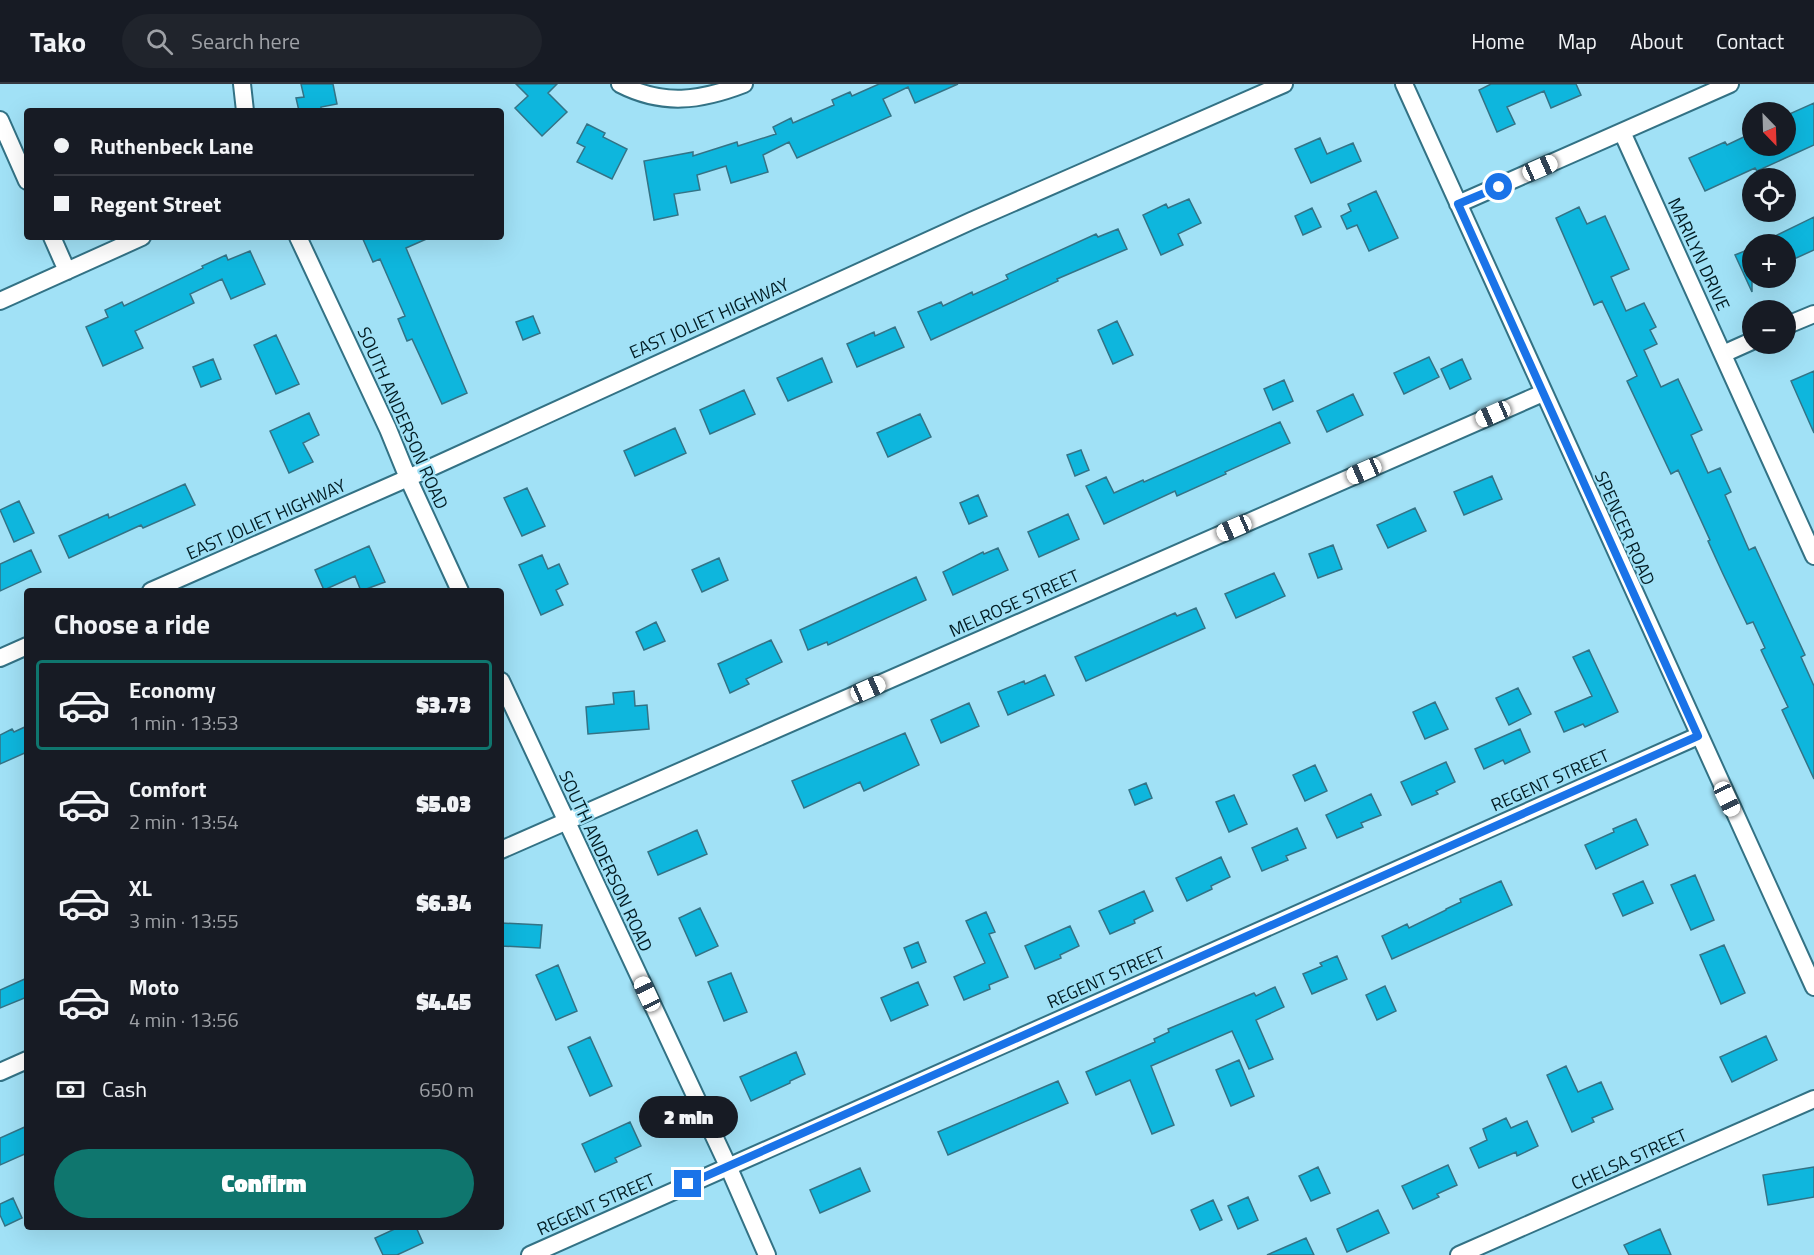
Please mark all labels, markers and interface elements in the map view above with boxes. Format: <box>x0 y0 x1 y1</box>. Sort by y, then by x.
search box <box>122 14 542 68</box>
text: Tako <box>30 20 86 63</box>
text: Search here <box>191 24 300 58</box>
icon: search <box>143 25 176 58</box>
text: Home <box>1471 25 1525 57</box>
text: Map <box>1558 25 1597 57</box>
text: About <box>1630 25 1683 57</box>
text: Contact <box>1716 25 1784 57</box>
north arrow <box>1742 102 1796 156</box>
map controls <box>1742 102 1796 354</box>
text: Ruthenbeck Lane <box>90 129 254 163</box>
car <box>1520 152 1560 184</box>
button: locate <box>1742 168 1796 222</box>
route start <box>1485 173 1512 200</box>
text: Regent Street <box>90 187 221 221</box>
street label: MARILYN DRIVE <box>1661 193 1737 315</box>
button: + <box>1742 234 1796 288</box>
street label: EAST JOLIET HIGHWAY <box>625 271 793 365</box>
button: − <box>1742 300 1796 354</box>
street label: SOUTH ANDERSON ROAD <box>351 322 455 514</box>
car <box>1473 398 1513 430</box>
car <box>1344 455 1384 487</box>
street label: SPENCER ROAD <box>1588 467 1662 589</box>
street label: EAST JOLIET HIGHWAY <box>182 472 350 566</box>
car <box>1214 512 1254 544</box>
street label: MELROSE STREET <box>945 562 1084 644</box>
text: Choose a ride <box>54 603 210 644</box>
text: Economy <box>129 673 216 707</box>
car <box>848 673 888 705</box>
icon: car <box>57 678 111 732</box>
text: $3.73 <box>416 688 471 722</box>
text: 1 min · 13:53 <box>129 707 239 738</box>
street label: REGENT STREET <box>1486 742 1614 818</box>
street label: SOUTH ANDERSON ROAD <box>552 766 660 956</box>
text: Comfort <box>129 772 207 806</box>
icon: car <box>57 777 111 831</box>
car <box>1711 779 1743 819</box>
text: $5.03 <box>416 787 471 821</box>
text: 2 min · 13:54 <box>129 806 239 837</box>
text: XL <box>129 871 152 905</box>
icon: car <box>57 876 111 930</box>
text: $6.34 <box>416 886 471 920</box>
text: 3 min · 13:55 <box>129 905 239 936</box>
street label: REGENT STREET <box>1042 939 1170 1015</box>
text: Moto <box>129 970 179 1004</box>
car <box>631 974 663 1014</box>
icon: car <box>57 975 111 1029</box>
text: $4.45 <box>416 985 471 1019</box>
text: 4 min · 13:56 <box>129 1004 239 1035</box>
text: Cash <box>102 1072 147 1106</box>
icon: cash <box>54 1073 87 1106</box>
text: 650 m <box>419 1074 474 1105</box>
callout: 2 min <box>638 1097 738 1139</box>
text: 2 min <box>664 1101 713 1132</box>
street label: CHELSA STREET <box>1567 1121 1692 1197</box>
button: Confirm <box>54 1149 474 1218</box>
street label: REGENT STREET <box>532 1166 660 1242</box>
route end <box>674 1170 701 1197</box>

